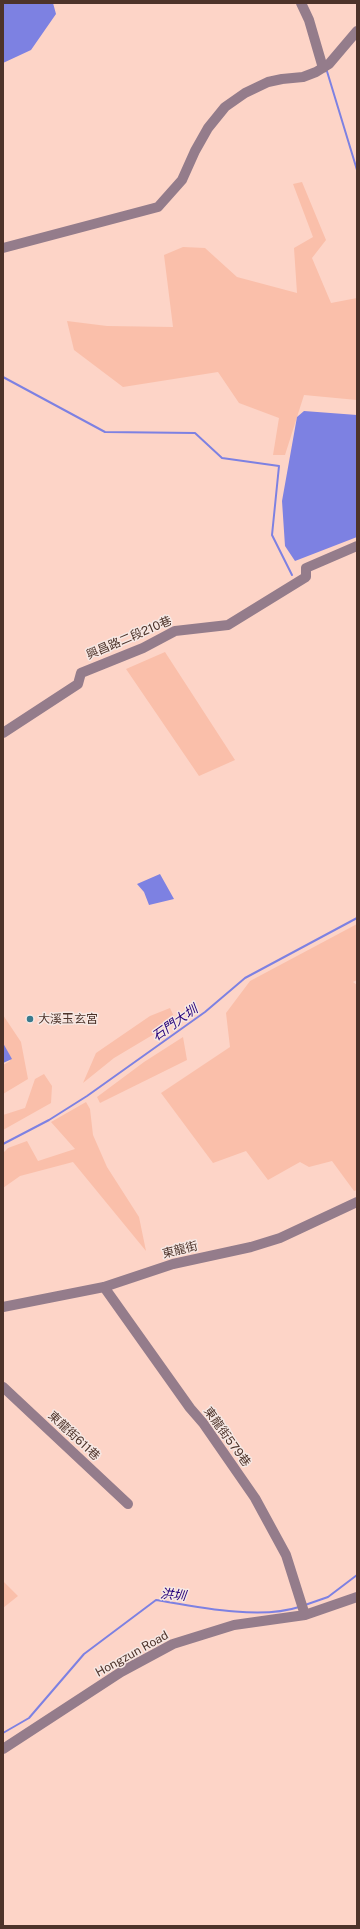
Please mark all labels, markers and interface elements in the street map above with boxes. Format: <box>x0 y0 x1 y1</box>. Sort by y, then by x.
street label: 興昌路二段210巷 <box>84 614 174 662</box>
water label: 石門大圳 <box>149 1002 201 1044</box>
place label: 大溪玉玄宮 <box>38 1012 98 1026</box>
marker: 大溪玉玄宮 <box>25 1014 35 1024</box>
street label: 東龍街 <box>161 1239 199 1261</box>
street label: 東龍街579巷 <box>201 1404 253 1470</box>
street label: 東龍街611巷 <box>45 1408 103 1464</box>
water label: 洪圳 <box>159 1586 187 1604</box>
street label: Hongzun Road <box>93 1628 171 1680</box>

